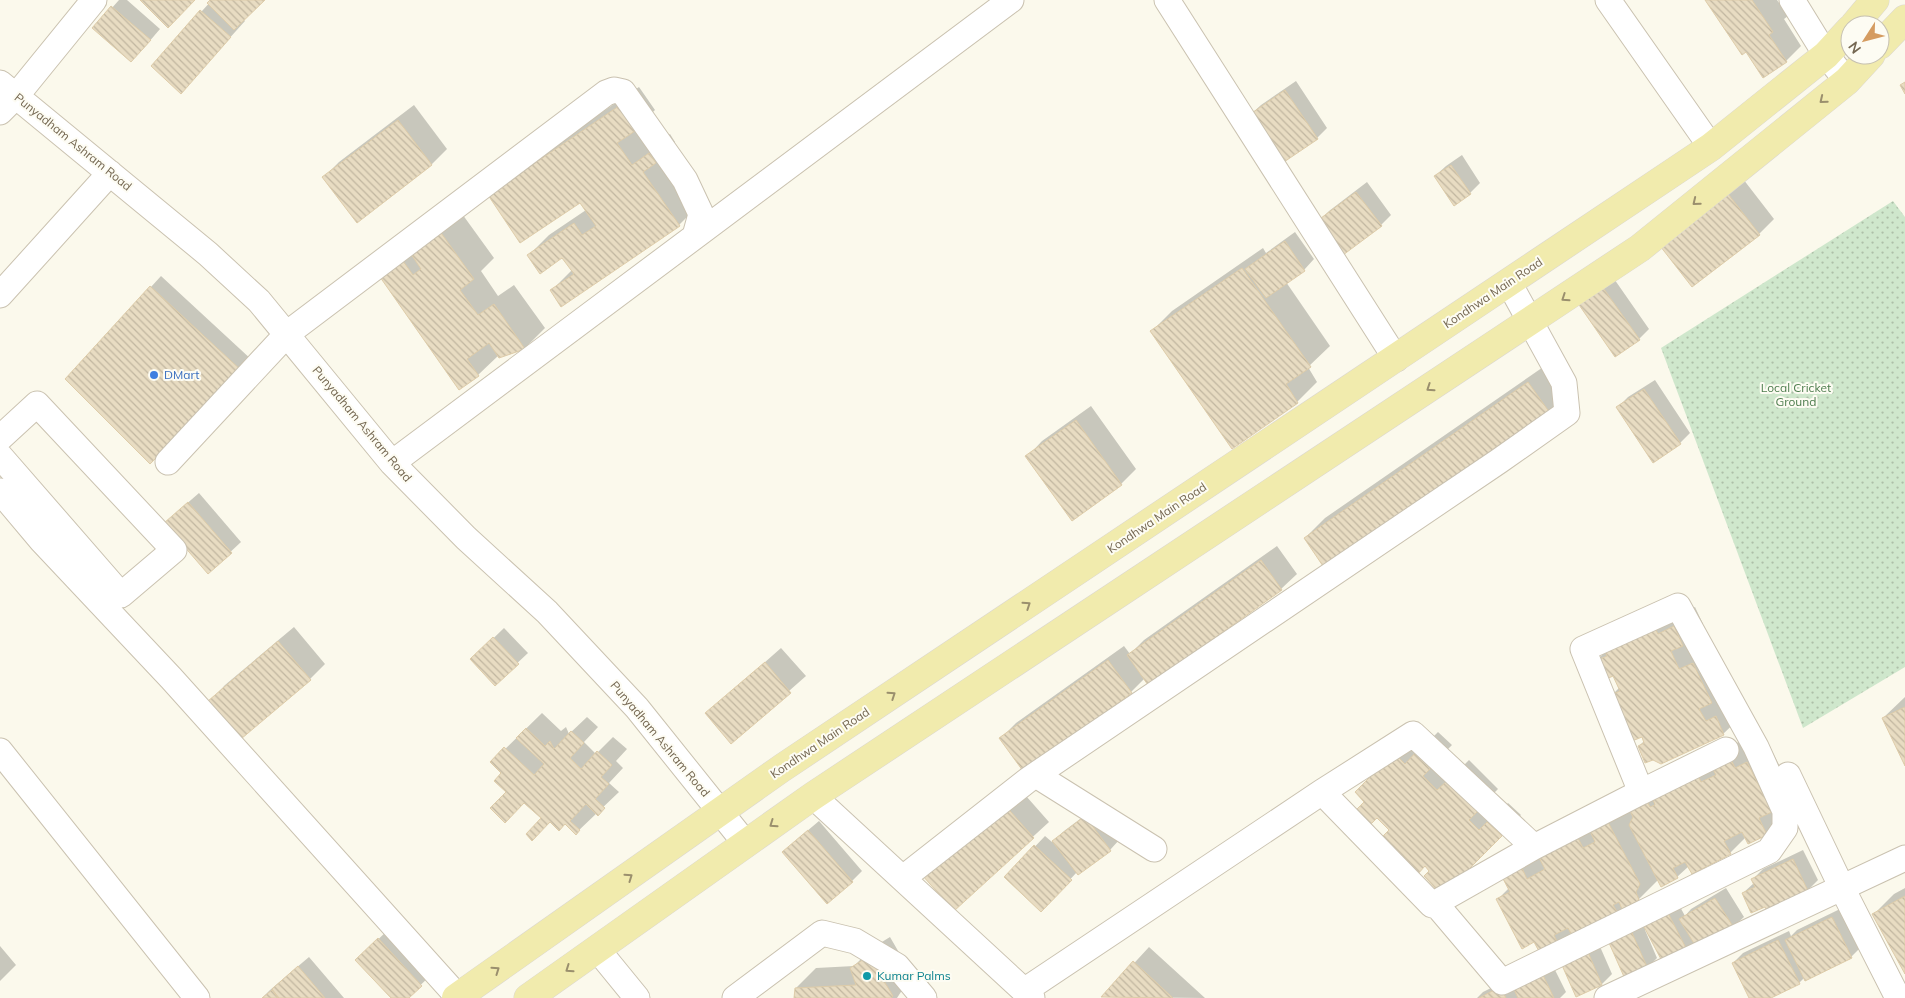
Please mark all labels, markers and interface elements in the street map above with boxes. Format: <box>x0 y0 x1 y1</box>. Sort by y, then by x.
north arrow <box>1840 15 1890 65</box>
text: N <box>1844 38 1865 57</box>
street label: Punyadham Ashram Road <box>12 90 135 194</box>
one-way arrow <box>1819 95 1828 104</box>
one-way arrow <box>1693 197 1702 206</box>
street label: Kondhwa Main Road <box>1440 254 1545 331</box>
one-way arrow <box>1561 292 1571 301</box>
street label: Punyadham Ashram Road <box>310 363 415 485</box>
place label: DMart <box>164 367 199 382</box>
marker: DMart <box>148 369 160 381</box>
park label: Local Cricket Ground <box>1761 380 1831 409</box>
one-way arrow <box>1426 382 1435 391</box>
street label: Kondhwa Main Road <box>1104 479 1209 556</box>
one-way arrow <box>1022 602 1031 611</box>
street label: Punyadham Ashram Road <box>608 678 713 800</box>
one-way arrow <box>886 692 896 701</box>
street label: Kondhwa Main Road <box>767 704 872 781</box>
one-way arrow <box>769 818 779 827</box>
one-way arrow <box>623 874 632 882</box>
one-way arrow <box>565 963 575 972</box>
one-way arrow <box>490 967 500 976</box>
place label: Kumar Palms <box>877 968 951 983</box>
marker: Kumar Palms <box>861 970 873 982</box>

